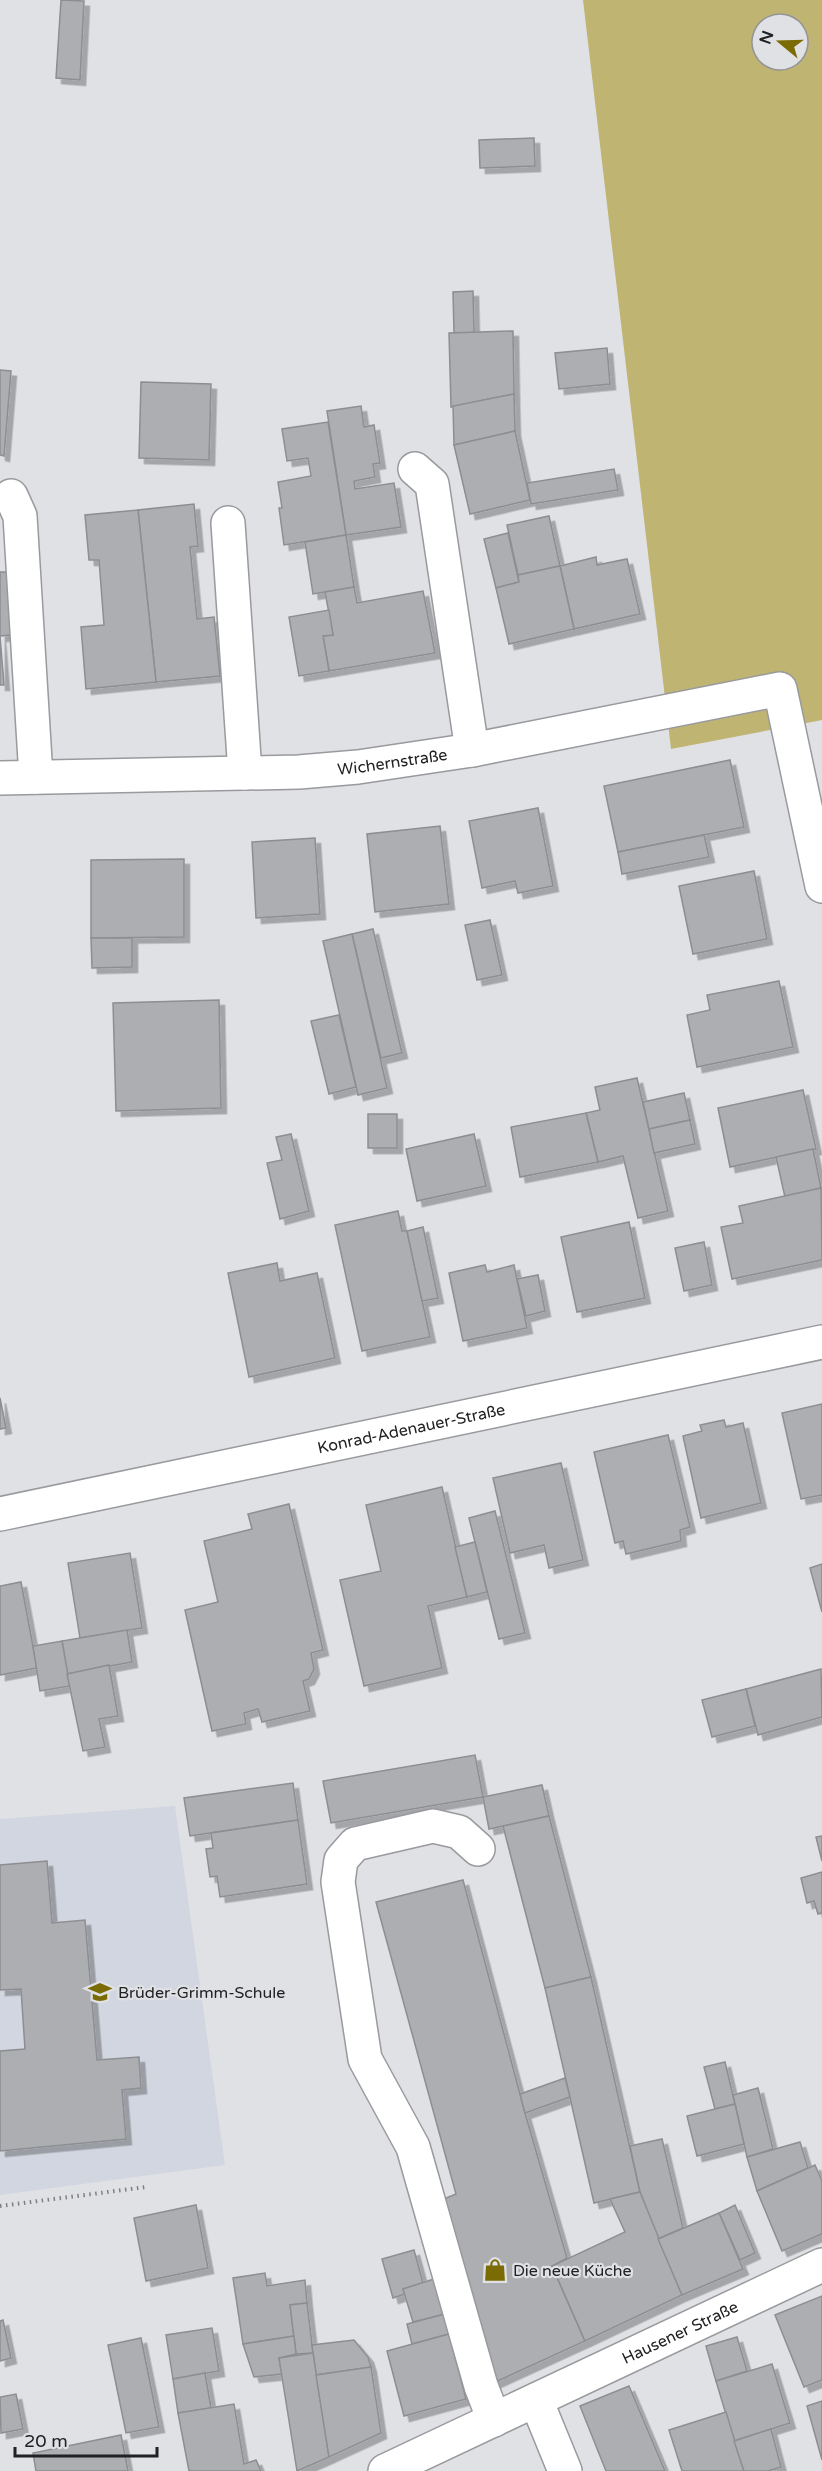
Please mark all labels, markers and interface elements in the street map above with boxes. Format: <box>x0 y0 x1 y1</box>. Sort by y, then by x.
north arrow <box>750 12 810 72</box>
text: N <box>755 28 778 47</box>
street label: Wichernstraße <box>337 745 449 780</box>
street label: Konrad-Adenauer-Straße <box>316 1400 507 1458</box>
school or university icon: Brüder-Grimm-Schule <box>87 1979 113 2005</box>
place label: Brüder-Grimm-Schule <box>118 1983 285 2003</box>
shop icon: Die neue Küche <box>482 2257 508 2283</box>
place label: Die neue Küche <box>513 2261 632 2281</box>
street label: Hausener Straße <box>619 2297 742 2369</box>
scale bar <box>15 2420 158 2458</box>
text: 20 m <box>24 2430 68 2452</box>

